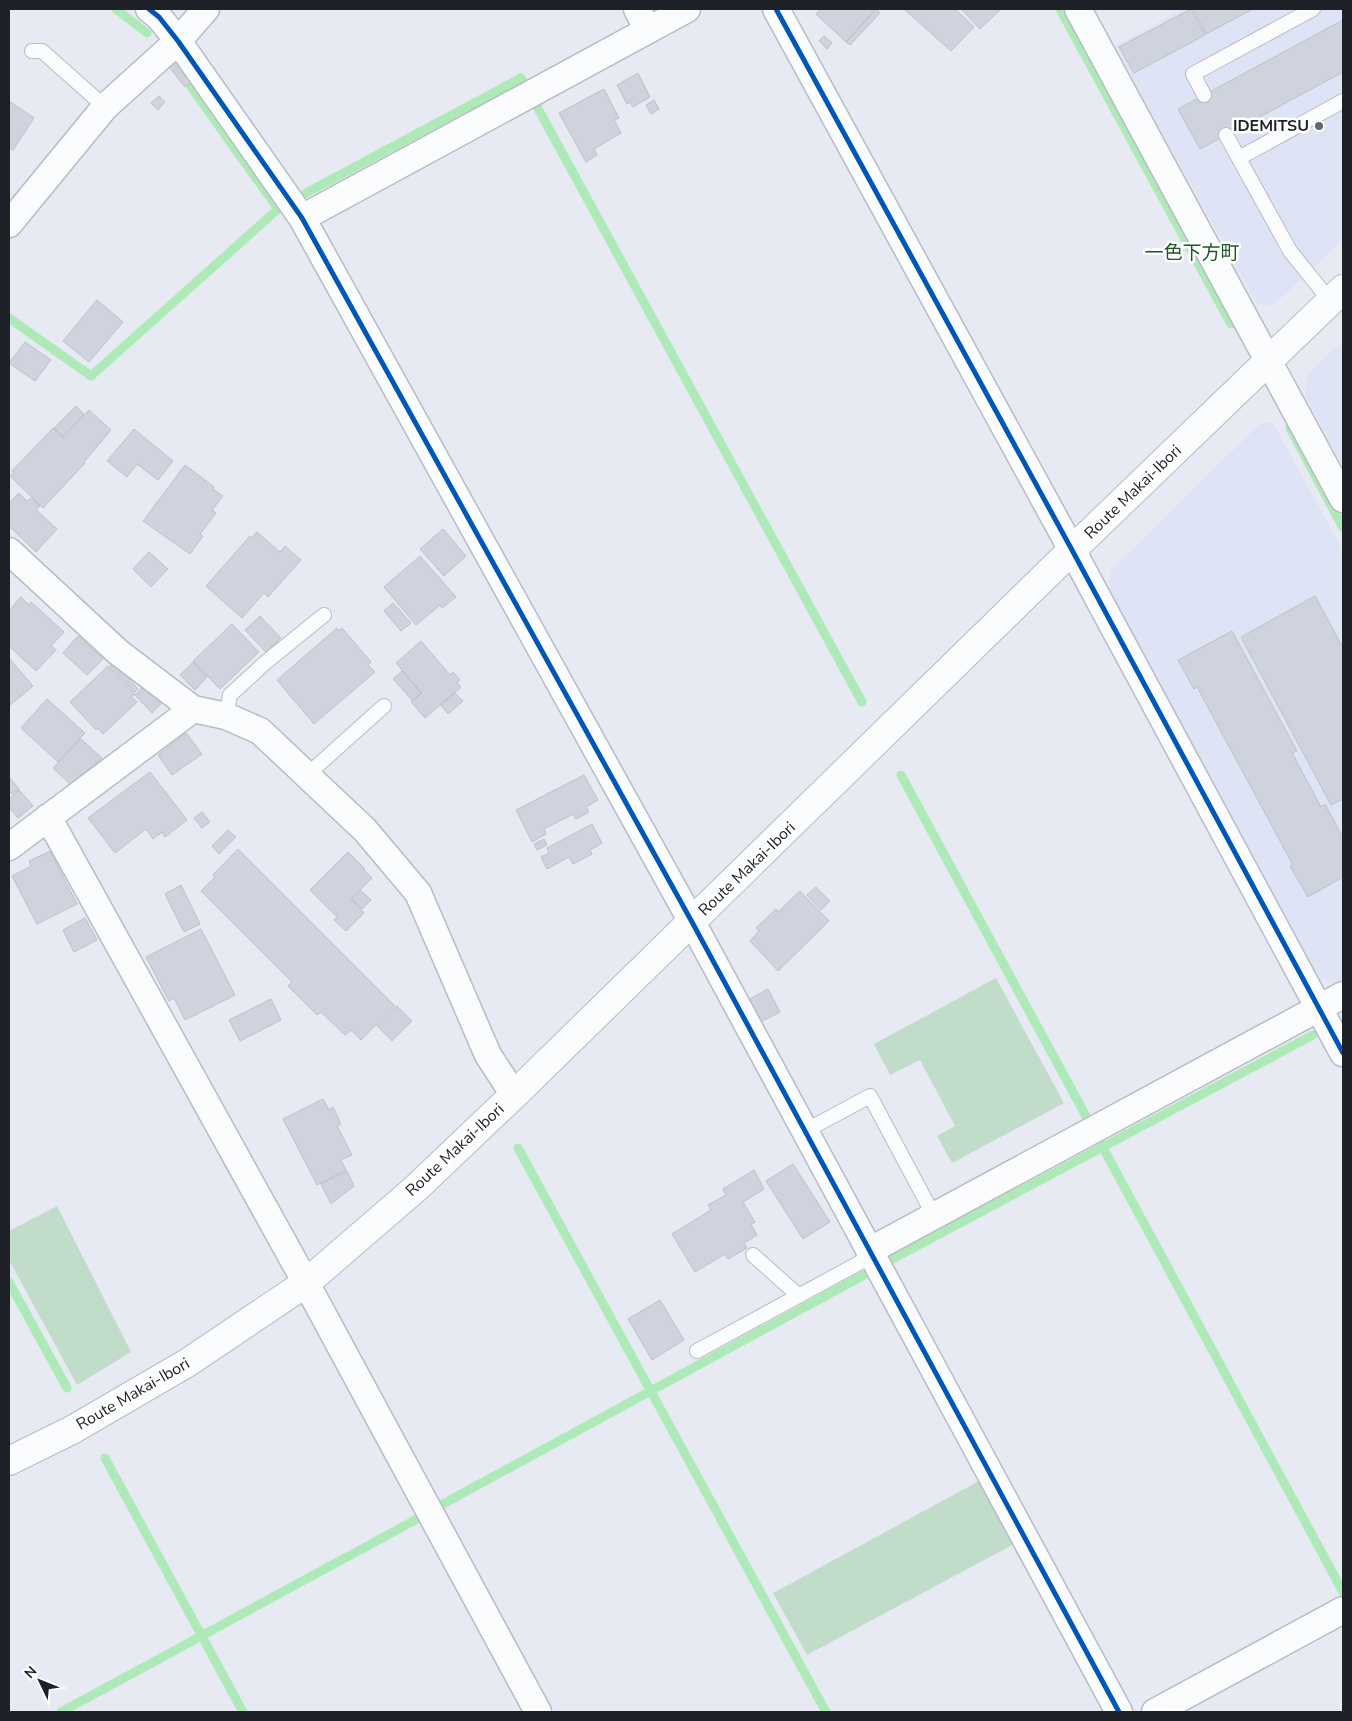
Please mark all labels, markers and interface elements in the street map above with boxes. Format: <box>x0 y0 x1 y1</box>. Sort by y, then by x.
place label: IDEMITSU <box>1233 115 1309 137</box>
marker: IDEMITSU <box>1313 120 1325 132</box>
district label: 一色下方町 <box>1144 240 1240 266</box>
street label: Route Makai-Ibori <box>1080 440 1186 544</box>
street label: Route Makai-Ibori <box>694 817 800 921</box>
street label: Route Makai-Ibori <box>401 1099 509 1201</box>
street label: Route Makai-Ibori <box>72 1353 194 1435</box>
north arrow <box>15 1656 65 1706</box>
text: N <box>20 1662 41 1683</box>

